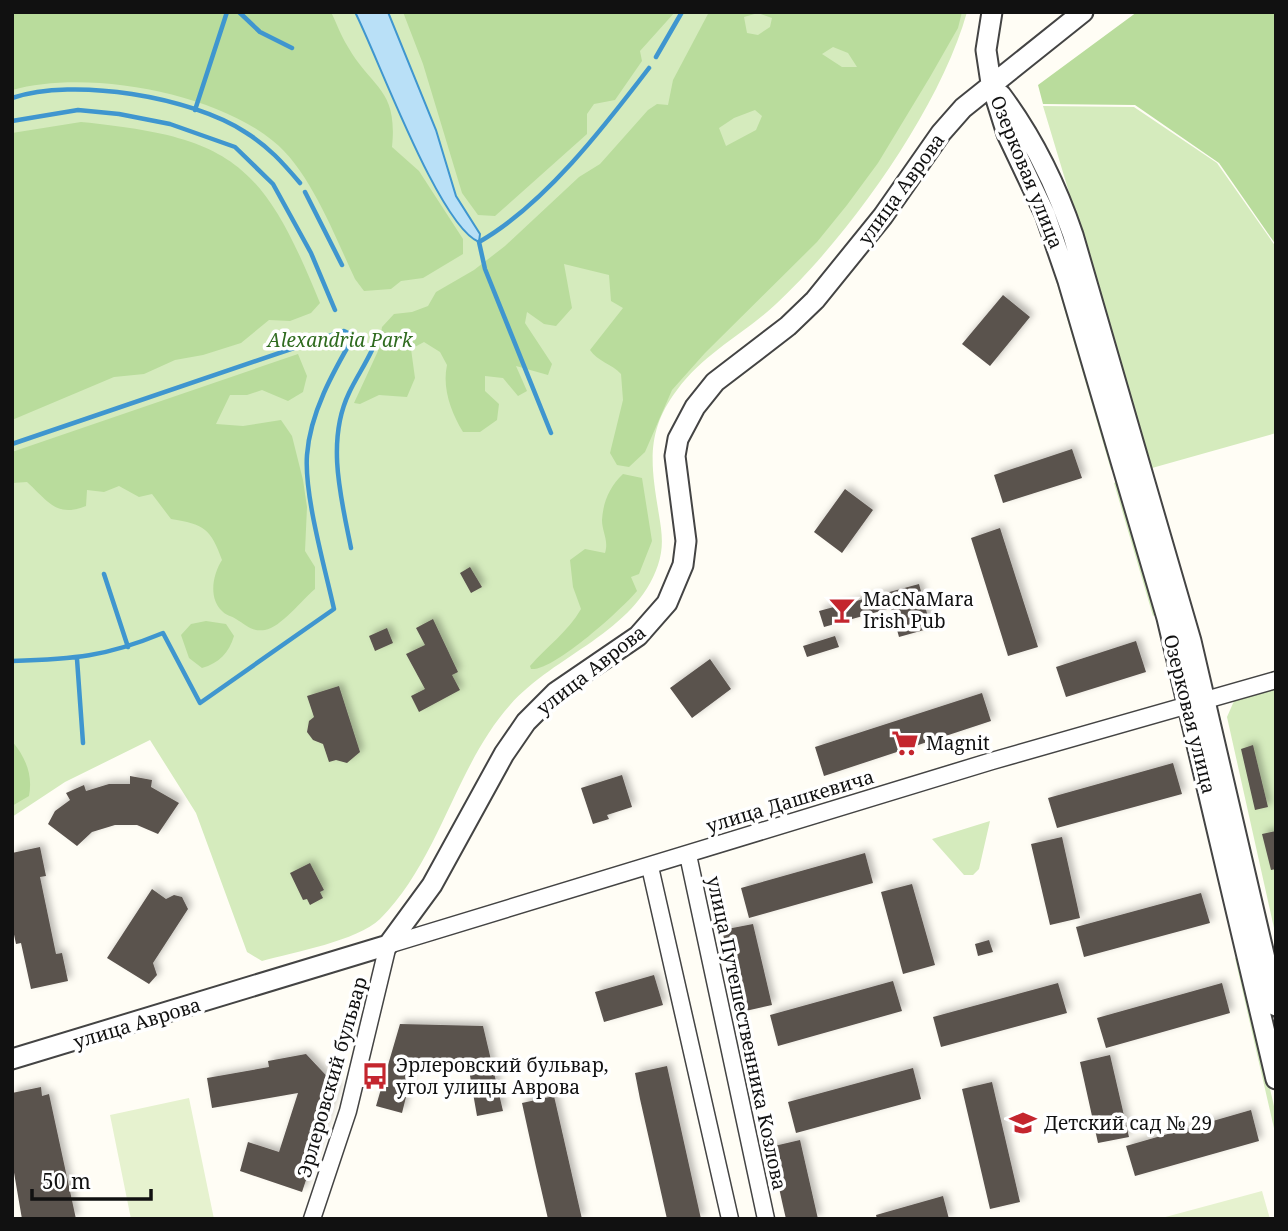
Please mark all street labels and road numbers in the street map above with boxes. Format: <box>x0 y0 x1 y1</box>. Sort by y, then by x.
street label: Озерковая улица <box>984 91 1070 253</box>
street label: улица Аврова <box>852 128 950 250</box>
street label: улица Аврова <box>531 619 651 721</box>
street label: Озерковая улица <box>1158 632 1222 796</box>
street label: улица Дашкевича <box>703 763 877 839</box>
street label: улица Путешественника Козлова <box>701 874 793 1192</box>
street label: Эрлеровский бульвар <box>291 974 373 1180</box>
street label: улица Аврова <box>70 991 204 1055</box>

